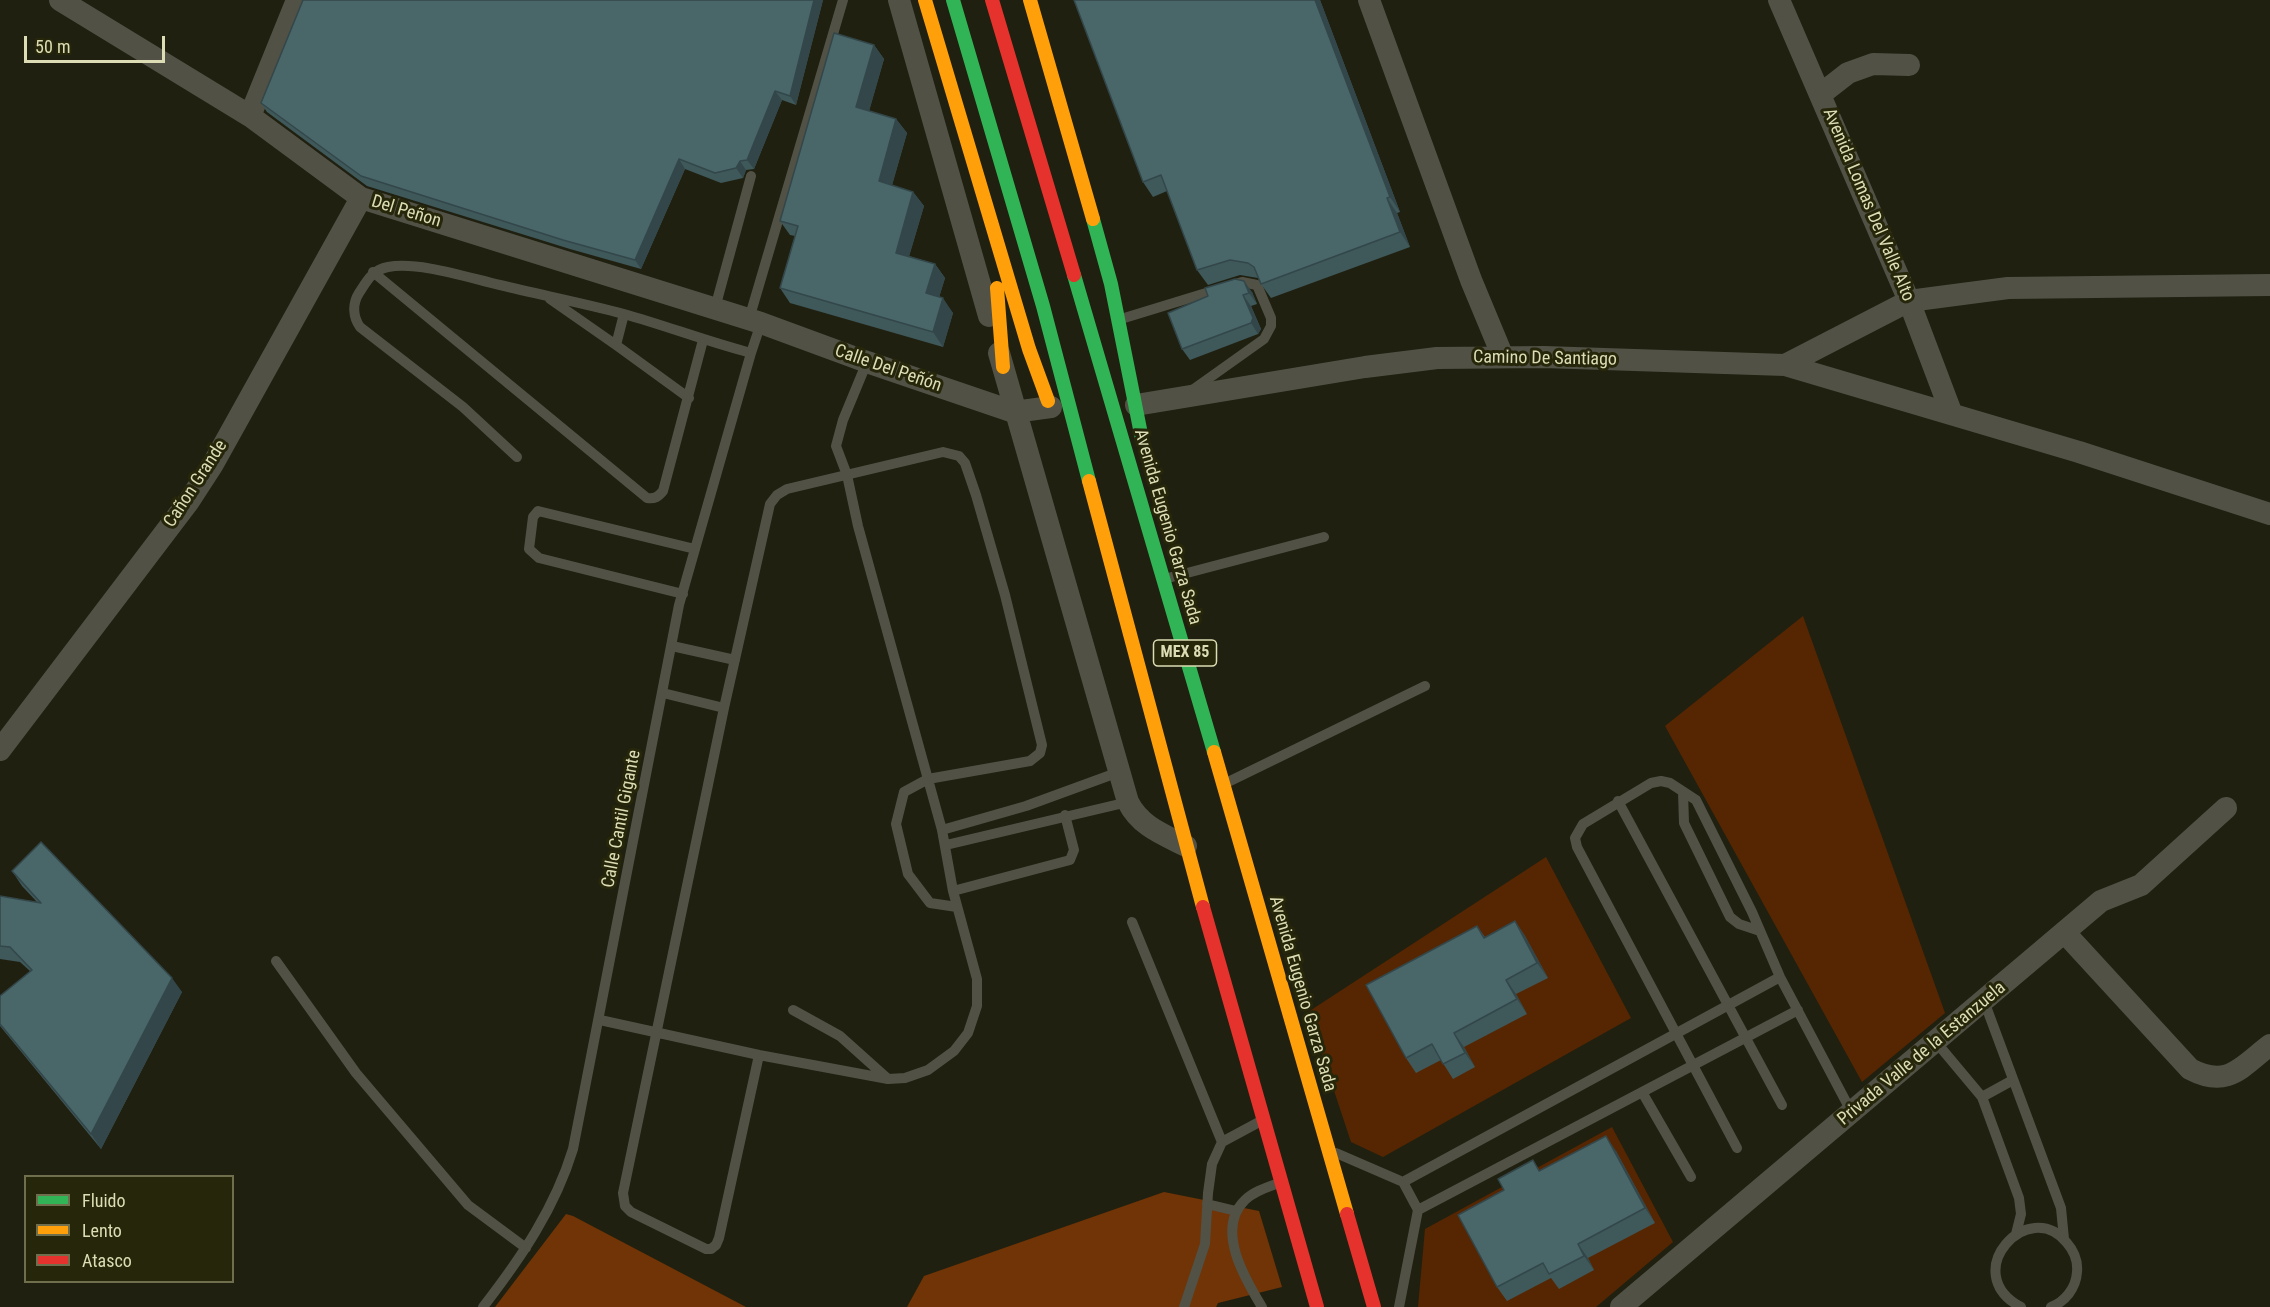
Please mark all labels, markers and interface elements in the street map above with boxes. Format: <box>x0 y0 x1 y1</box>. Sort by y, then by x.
scale bar <box>27 24 168 62</box>
text: 50 m <box>35 36 70 57</box>
street label: Avenida Lomas Del Valle Alto <box>1818 105 1918 305</box>
street label: Del Peñon <box>369 191 443 233</box>
street label: Calle Del Peñón <box>832 341 944 397</box>
street label: Camino De Santiago <box>1473 347 1617 371</box>
street label: Avenida Eugenio Garza Sada <box>1129 427 1205 627</box>
street label: Cañon Grande <box>160 436 232 532</box>
road number: MEX 85 <box>1154 640 1216 666</box>
street label: Calle Cantil Gigante <box>598 748 646 890</box>
street label: Avenida Eugenio Garza Sada <box>1264 894 1340 1094</box>
street label: Privada Valle de la Estanzuela <box>1834 977 2010 1131</box>
legend <box>24 1175 234 1283</box>
text: Fluido <box>82 1190 126 1211</box>
text: Lento <box>82 1220 122 1241</box>
text: Atasco <box>82 1250 132 1271</box>

